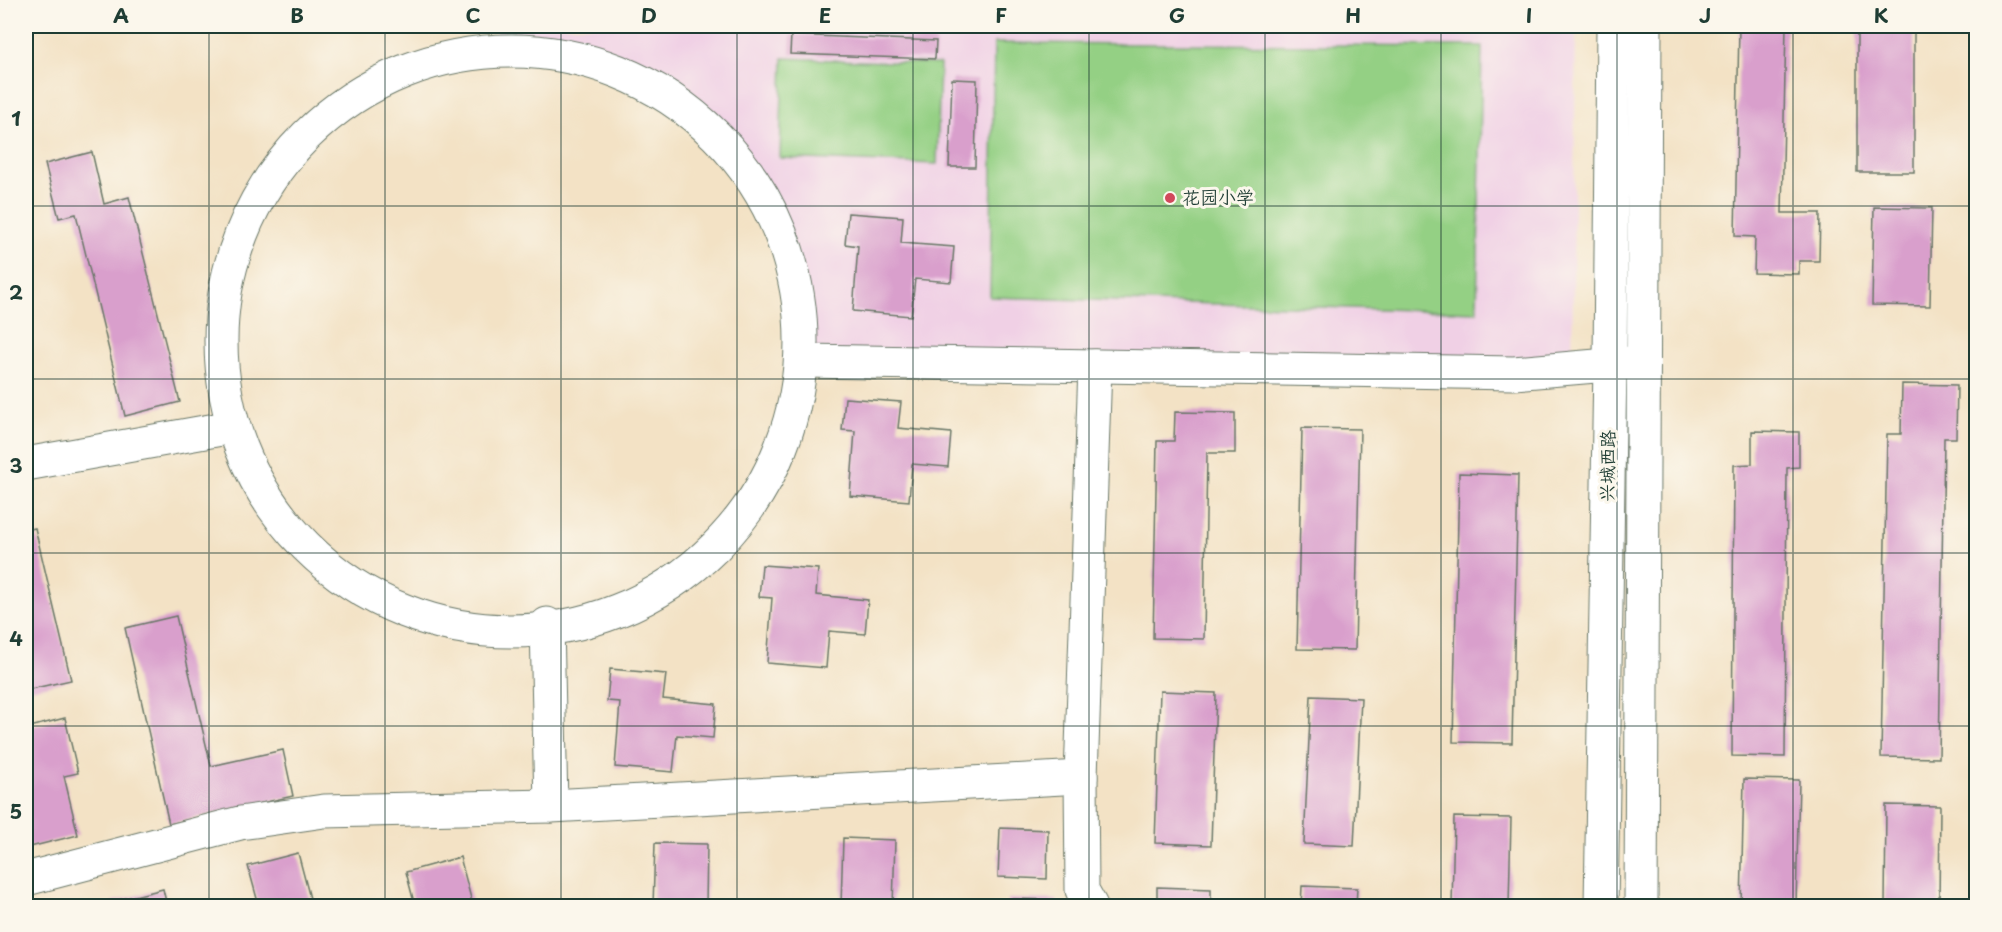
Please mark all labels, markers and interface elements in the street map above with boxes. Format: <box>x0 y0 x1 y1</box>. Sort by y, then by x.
text: A <box>113 0 129 30</box>
text: B <box>290 0 304 30</box>
text: C <box>465 0 481 30</box>
text: D <box>641 0 657 30</box>
text: E <box>819 0 831 30</box>
text: F <box>995 0 1007 30</box>
text: G <box>1169 0 1185 30</box>
text: H <box>1345 0 1361 30</box>
text: I <box>1526 0 1532 30</box>
text: J <box>1699 0 1711 30</box>
text: K <box>1874 0 1889 30</box>
text: 1 <box>11 103 21 133</box>
place label: 花园小学 <box>1182 183 1254 210</box>
marker: 花园小学 <box>1163 191 1177 205</box>
text: 2 <box>9 277 23 307</box>
street label: 兴城西路 <box>1592 430 1621 502</box>
text: 3 <box>9 450 23 480</box>
text: 4 <box>9 623 23 653</box>
text: 5 <box>10 796 22 826</box>

